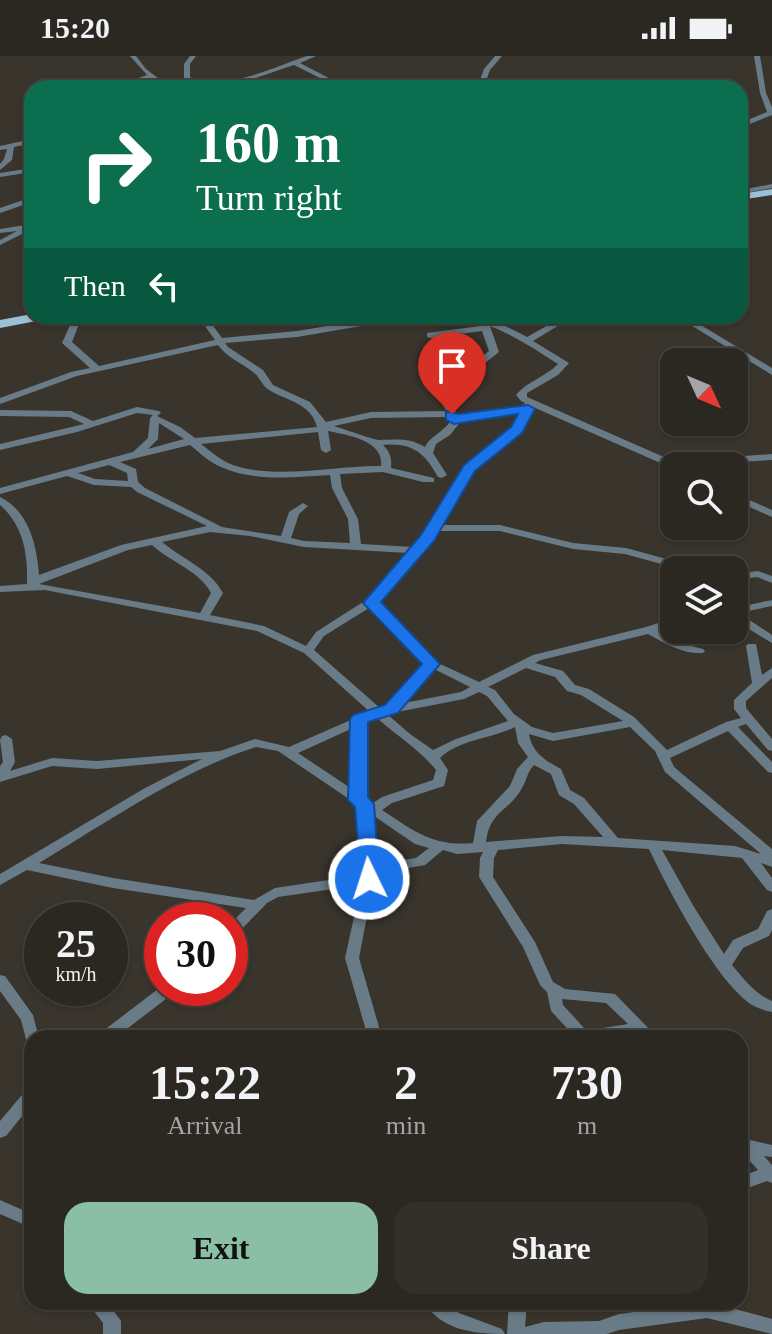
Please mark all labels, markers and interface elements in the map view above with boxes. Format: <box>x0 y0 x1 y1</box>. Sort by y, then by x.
text: 15:20 <box>40 11 110 44</box>
icon: right <box>64 112 168 216</box>
text: 160 m <box>196 112 341 174</box>
text: Turn right <box>196 178 342 218</box>
icon: left <box>142 264 186 308</box>
text: Then <box>64 269 126 302</box>
pin <box>418 332 486 414</box>
icon: arrive <box>430 344 474 388</box>
north arrow <box>660 348 748 436</box>
map controls <box>660 348 748 644</box>
button: search <box>660 452 748 540</box>
button: layers <box>660 556 748 644</box>
position arrow <box>327 837 411 921</box>
speed limit sign: 30 <box>144 902 248 1006</box>
text: 25 <box>56 921 96 966</box>
text: km/h <box>55 963 97 985</box>
text: 15:22 <box>149 1056 261 1109</box>
text: 2 <box>394 1056 418 1109</box>
text: 730 <box>551 1056 623 1109</box>
text: Arrival <box>167 1111 242 1140</box>
text: min <box>386 1111 426 1140</box>
text: m <box>577 1111 597 1140</box>
button: Exit <box>64 1202 378 1294</box>
button: Share <box>394 1202 708 1294</box>

